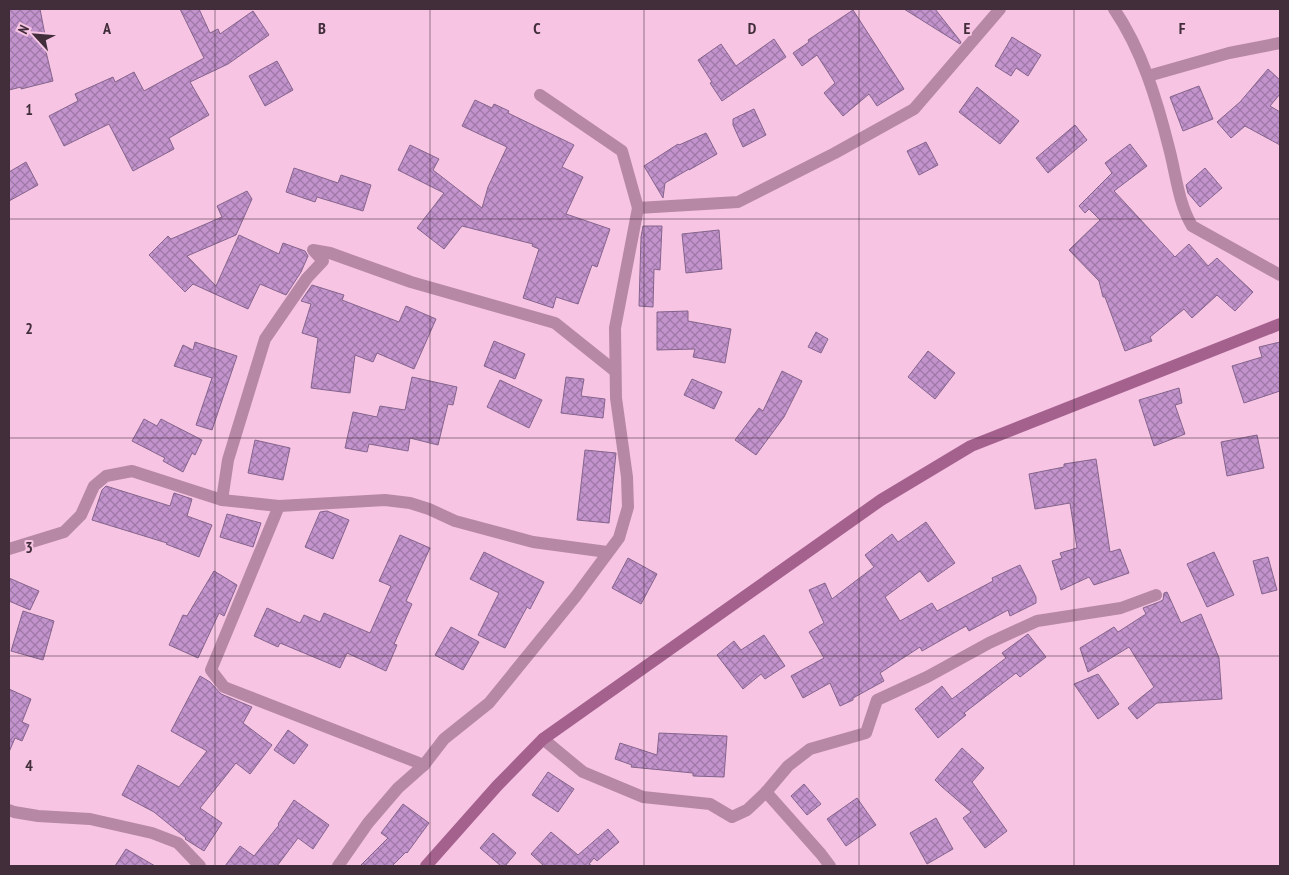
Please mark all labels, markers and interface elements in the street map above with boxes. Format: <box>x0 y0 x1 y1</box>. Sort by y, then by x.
north arrow <box>10 10 60 60</box>
text: A <box>102 18 112 38</box>
text: B <box>318 18 326 38</box>
text: C <box>533 18 541 38</box>
text: D <box>748 18 757 38</box>
text: E <box>964 18 971 38</box>
text: F <box>1179 18 1186 38</box>
text: N <box>14 22 33 37</box>
text: 1 <box>25 99 33 119</box>
text: 2 <box>25 318 33 338</box>
text: 3 <box>25 537 33 557</box>
text: 4 <box>25 755 33 775</box>

